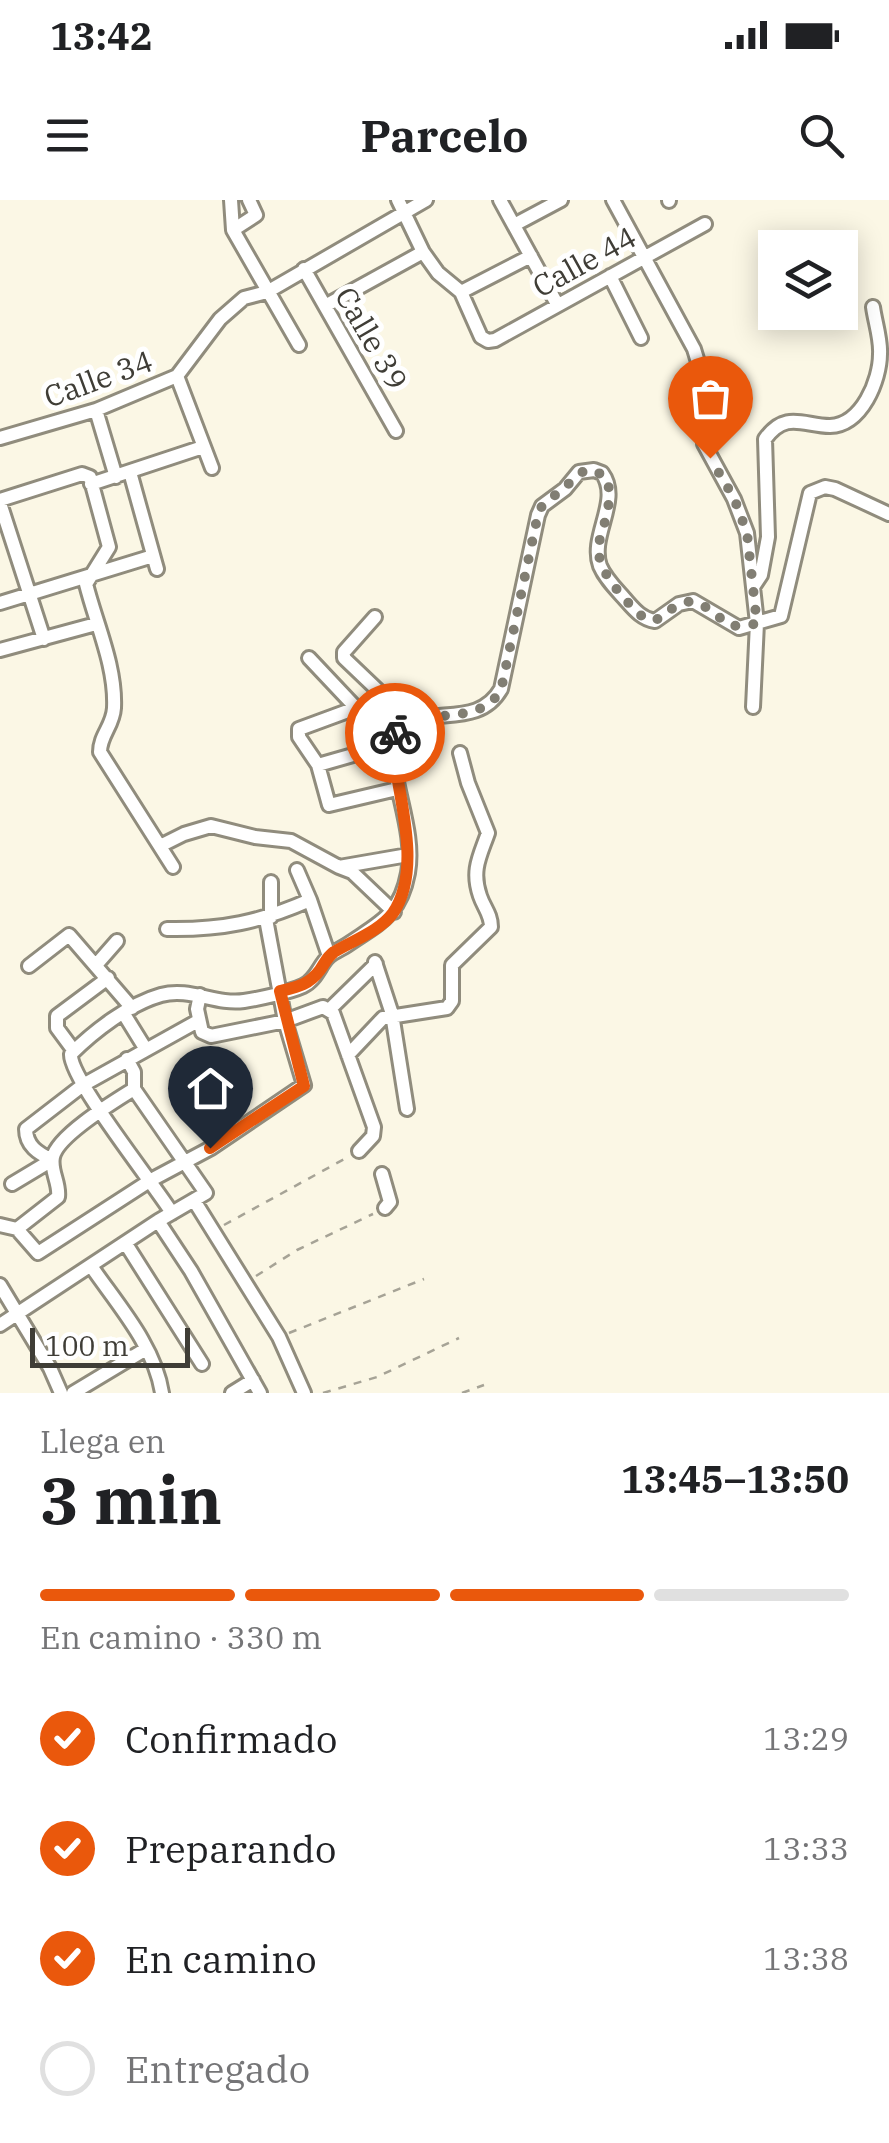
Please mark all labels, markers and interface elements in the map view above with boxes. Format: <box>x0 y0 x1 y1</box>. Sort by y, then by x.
text: 13:42 <box>50 11 153 60</box>
text: Parcelo <box>360 106 529 164</box>
icon: menu <box>40 108 95 163</box>
icon: search <box>794 108 849 163</box>
street label: Calle 44 <box>525 217 643 305</box>
map controls <box>758 230 858 330</box>
button: layers <box>758 230 858 330</box>
street label: Calle 39 <box>327 279 417 397</box>
street label: Calle 34 <box>38 340 158 416</box>
pin <box>668 356 753 459</box>
icon: bag <box>683 371 738 426</box>
courier <box>345 683 445 783</box>
icon: bike <box>368 706 423 761</box>
pin <box>168 1046 253 1149</box>
icon: home <box>183 1061 238 1116</box>
scale bar <box>30 1323 190 1368</box>
text: 100 m <box>45 1327 129 1364</box>
text: Llega en <box>40 1420 166 1462</box>
text: 13:45–13:50 <box>621 1454 849 1503</box>
text: 3 min <box>40 1457 222 1542</box>
text: En camino · 330 m <box>40 1616 322 1658</box>
icon: check <box>40 1711 95 1766</box>
text: Confirmado <box>125 1714 337 1763</box>
text: 13:29 <box>763 1717 849 1759</box>
icon: check <box>40 1821 95 1876</box>
text: Preparando <box>125 1824 336 1873</box>
text: 13:33 <box>763 1827 849 1869</box>
icon: check <box>40 1931 95 1986</box>
text: En camino <box>125 1934 317 1983</box>
text: 13:38 <box>763 1937 849 1979</box>
text: Entregado <box>125 2044 310 2093</box>

